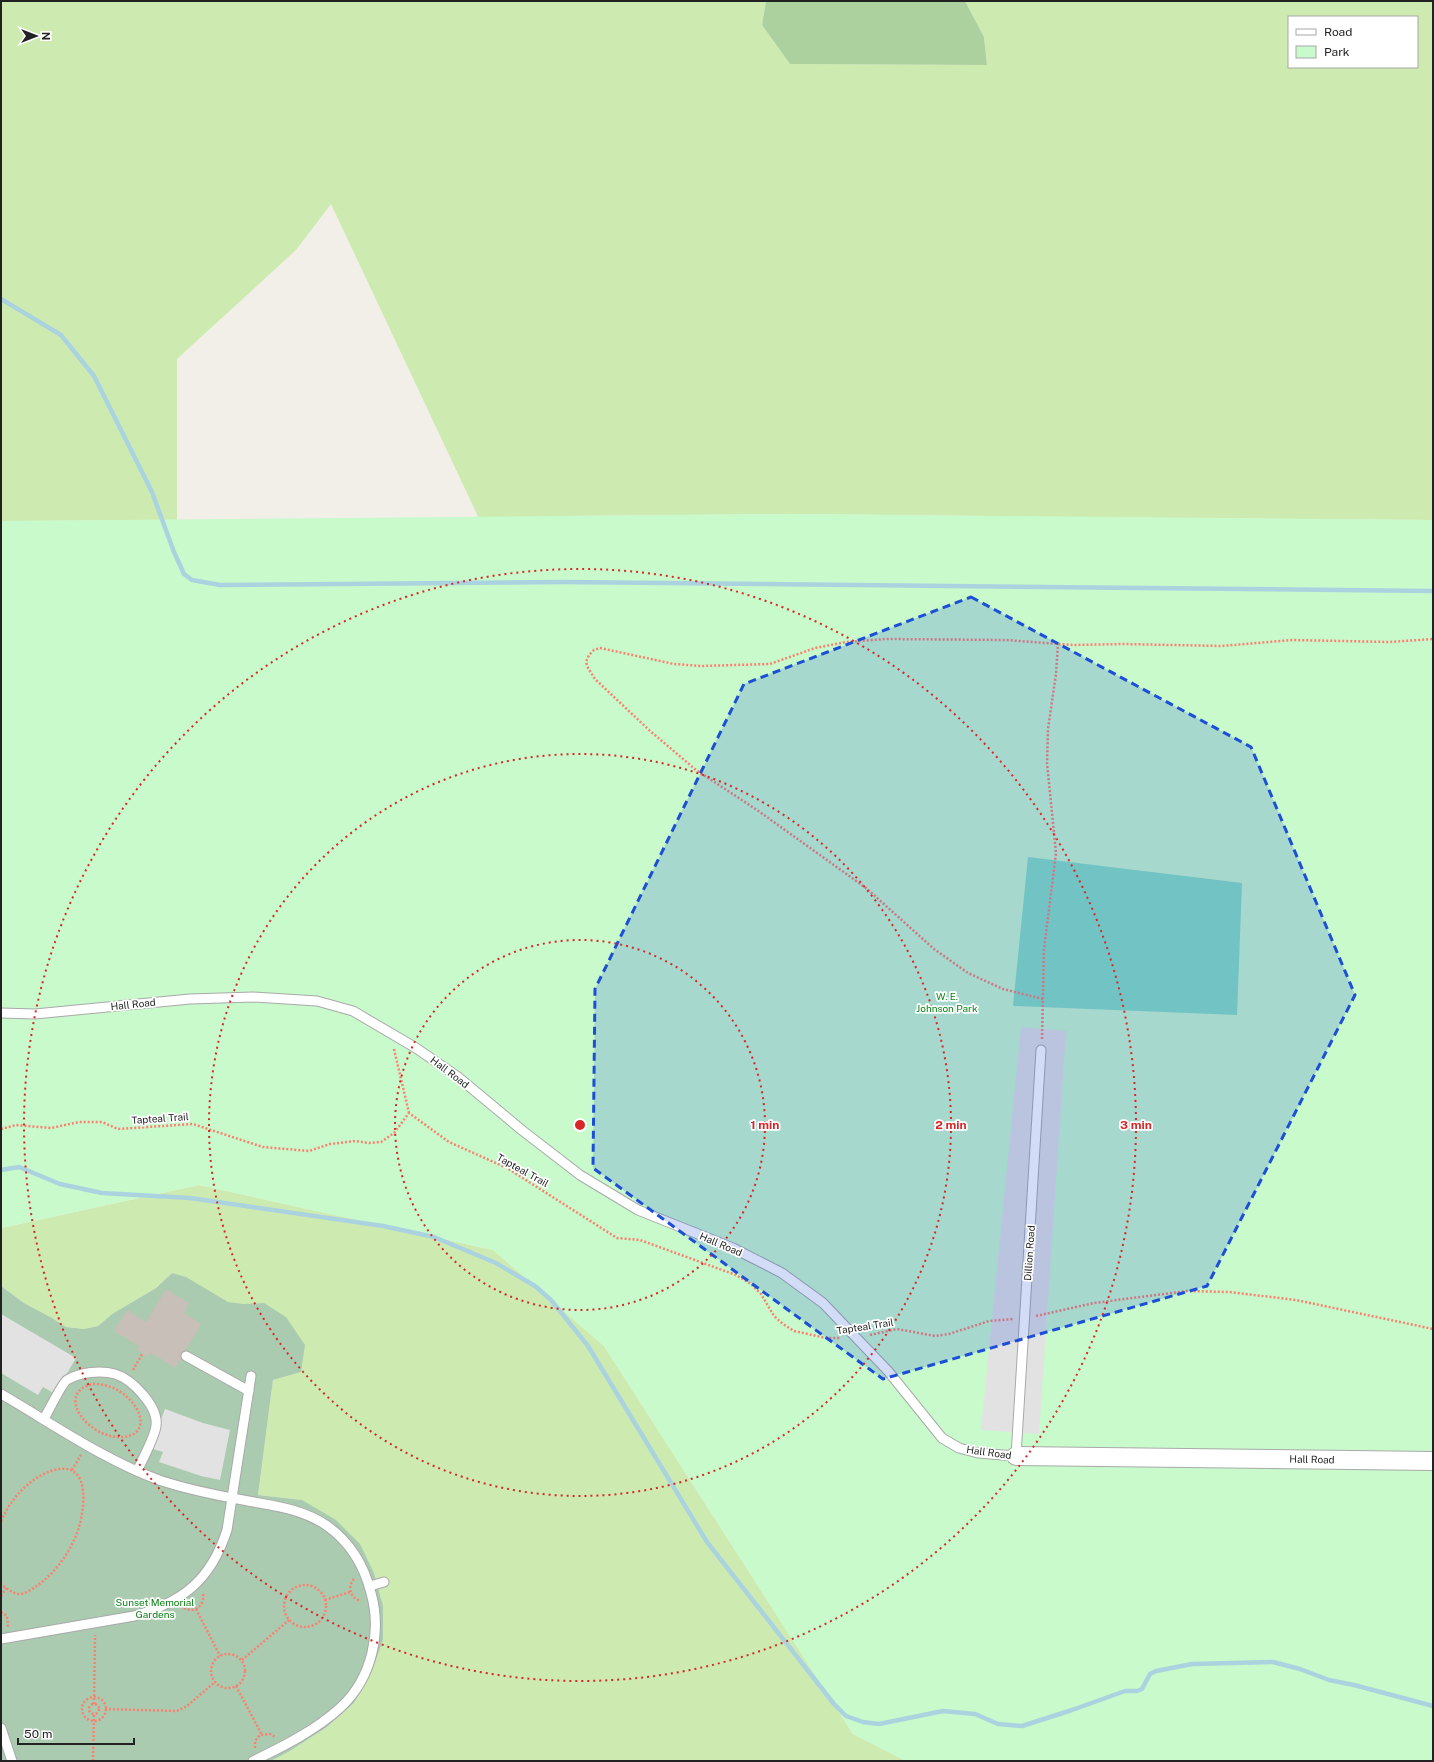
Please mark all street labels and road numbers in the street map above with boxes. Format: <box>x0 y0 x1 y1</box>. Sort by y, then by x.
street label: Hall Road <box>110 996 156 1012</box>
street label: Hall Road <box>428 1054 472 1090</box>
street label: Tapteal Trail <box>131 1110 189 1126</box>
street label: Tapteal Trail <box>495 1151 551 1189</box>
street label: Dillion Road <box>1021 1225 1037 1281</box>
street label: Hall Road <box>698 1230 744 1258</box>
street label: Tapteal Trail <box>836 1316 894 1336</box>
street label: Hall Road <box>966 1443 1012 1461</box>
street label: Hall Road <box>1289 1453 1335 1465</box>

